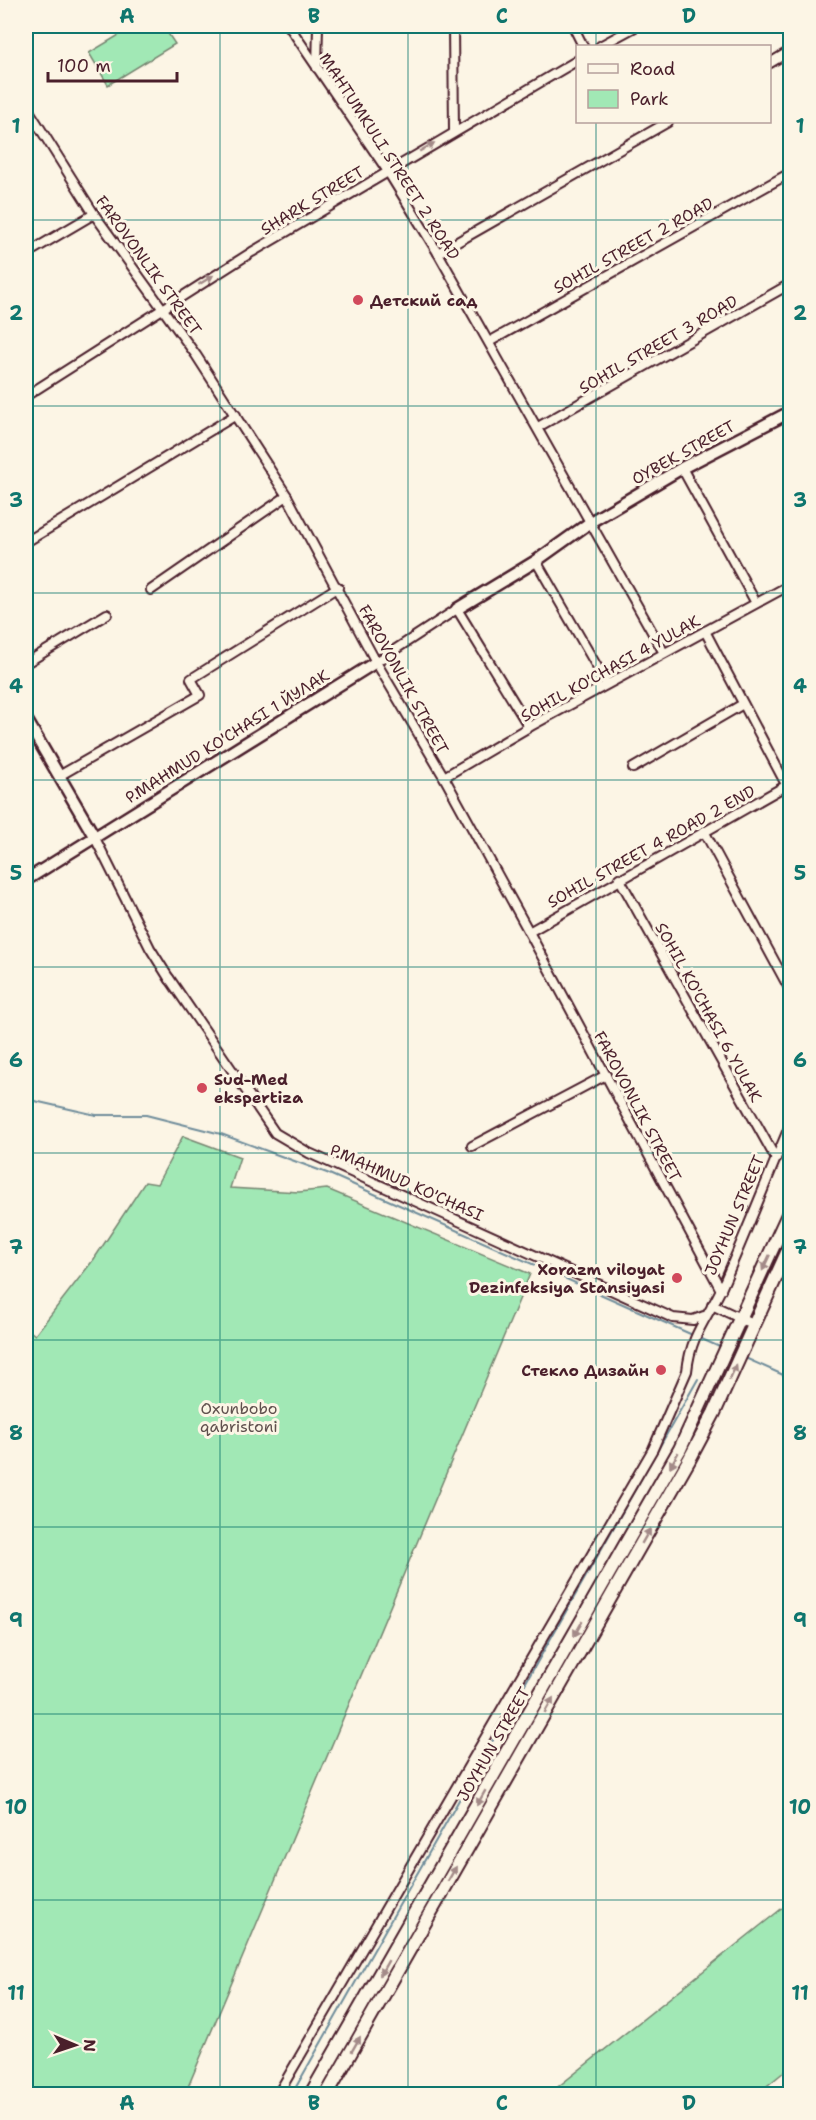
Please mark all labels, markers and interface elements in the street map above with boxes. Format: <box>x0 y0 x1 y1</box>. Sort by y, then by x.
text: A <box>119 3 135 29</box>
text: B <box>308 3 320 29</box>
text: C <box>496 3 508 29</box>
text: D <box>682 3 696 29</box>
scale bar <box>48 45 177 83</box>
legend <box>576 45 771 123</box>
street label: MAHTUMKULI STREET 2 ROAD <box>315 49 465 264</box>
text: 100 m <box>57 54 111 78</box>
text: Road <box>630 57 675 81</box>
text: Park <box>630 87 669 111</box>
text: 1 <box>11 113 21 139</box>
text: 1 <box>795 113 805 139</box>
one-way arrow <box>419 142 436 152</box>
street label: SHARK STREET <box>257 161 368 240</box>
street label: FAROVONLIK STREET <box>91 191 206 339</box>
street label: SOHIL STREET 2 ROAD <box>549 193 717 298</box>
one-way arrow <box>198 275 214 286</box>
place label: Детский сад <box>370 290 478 311</box>
street label: SOHIL STREET 3 ROAD <box>575 290 741 398</box>
marker: Детский сад <box>351 293 365 307</box>
text: 2 <box>9 300 23 326</box>
text: 2 <box>793 300 807 326</box>
street label: OYBEK STREET <box>628 415 739 489</box>
text: 3 <box>9 487 23 513</box>
text: 3 <box>793 487 807 513</box>
street label: FAROVONLIK STREET <box>354 601 453 758</box>
street label: SOHIL KO'CHASI 4 YULAK <box>517 610 704 727</box>
street label: P.MAHMUD KO'CHASI 1 ЙУЛАК <box>121 664 334 808</box>
text: 4 <box>9 673 23 699</box>
text: 4 <box>793 673 807 699</box>
street label: SOHIL STREET 4 ROAD 2 END <box>544 780 759 913</box>
text: 5 <box>10 860 22 886</box>
text: 5 <box>794 860 806 886</box>
street label: SOHIL KO'CHASI 6 YULAK <box>650 919 767 1106</box>
street label: FAROVONLIK STREET <box>589 1027 686 1185</box>
text: 6 <box>9 1047 23 1073</box>
text: 6 <box>793 1047 807 1073</box>
place label: Sud-Med ekspertiza <box>214 1069 303 1108</box>
marker: Sud-Med ekspertiza <box>195 1081 209 1095</box>
street label: P.MAHMUD KO'CHASI <box>327 1139 487 1226</box>
street label: JOYHUN STREET <box>700 1152 769 1278</box>
text: 7 <box>9 1234 23 1260</box>
text: 7 <box>793 1234 807 1260</box>
one-way arrow <box>761 1255 771 1273</box>
place label: Xorazm viloyat Dezinfeksiya Stansiyasi <box>469 1259 665 1298</box>
marker: Xorazm viloyat Dezinfeksiya Stansiyasi <box>670 1271 684 1285</box>
place label: Стекло Дизайн <box>521 1360 649 1381</box>
marker: Стекло Дизайн <box>654 1363 668 1377</box>
one-way arrow <box>728 1363 738 1381</box>
park label: Oxunbobo qabristoni <box>200 1398 278 1437</box>
text: 8 <box>9 1420 23 1446</box>
text: 8 <box>793 1420 807 1446</box>
one-way arrow <box>669 1452 679 1469</box>
one-way arrow <box>641 1527 651 1544</box>
text: 9 <box>9 1607 23 1633</box>
text: 9 <box>793 1607 807 1633</box>
one-way arrow <box>572 1621 583 1637</box>
street label: JOYHUN STREET <box>452 1683 535 1805</box>
one-way arrow <box>544 1696 554 1713</box>
one-way arrow <box>476 1790 486 1807</box>
text: 10 <box>5 1794 27 1820</box>
text: 10 <box>789 1794 811 1820</box>
one-way arrow <box>447 1866 457 1883</box>
one-way arrow <box>379 1959 389 1976</box>
text: 11 <box>7 1980 25 2006</box>
text: 11 <box>791 1980 809 2006</box>
north arrow <box>45 2015 105 2075</box>
one-way arrow <box>351 2035 361 2052</box>
text: N <box>79 2039 100 2052</box>
text: A <box>119 2090 135 2116</box>
text: B <box>308 2090 320 2116</box>
text: C <box>496 2090 508 2116</box>
text: D <box>682 2090 696 2116</box>

